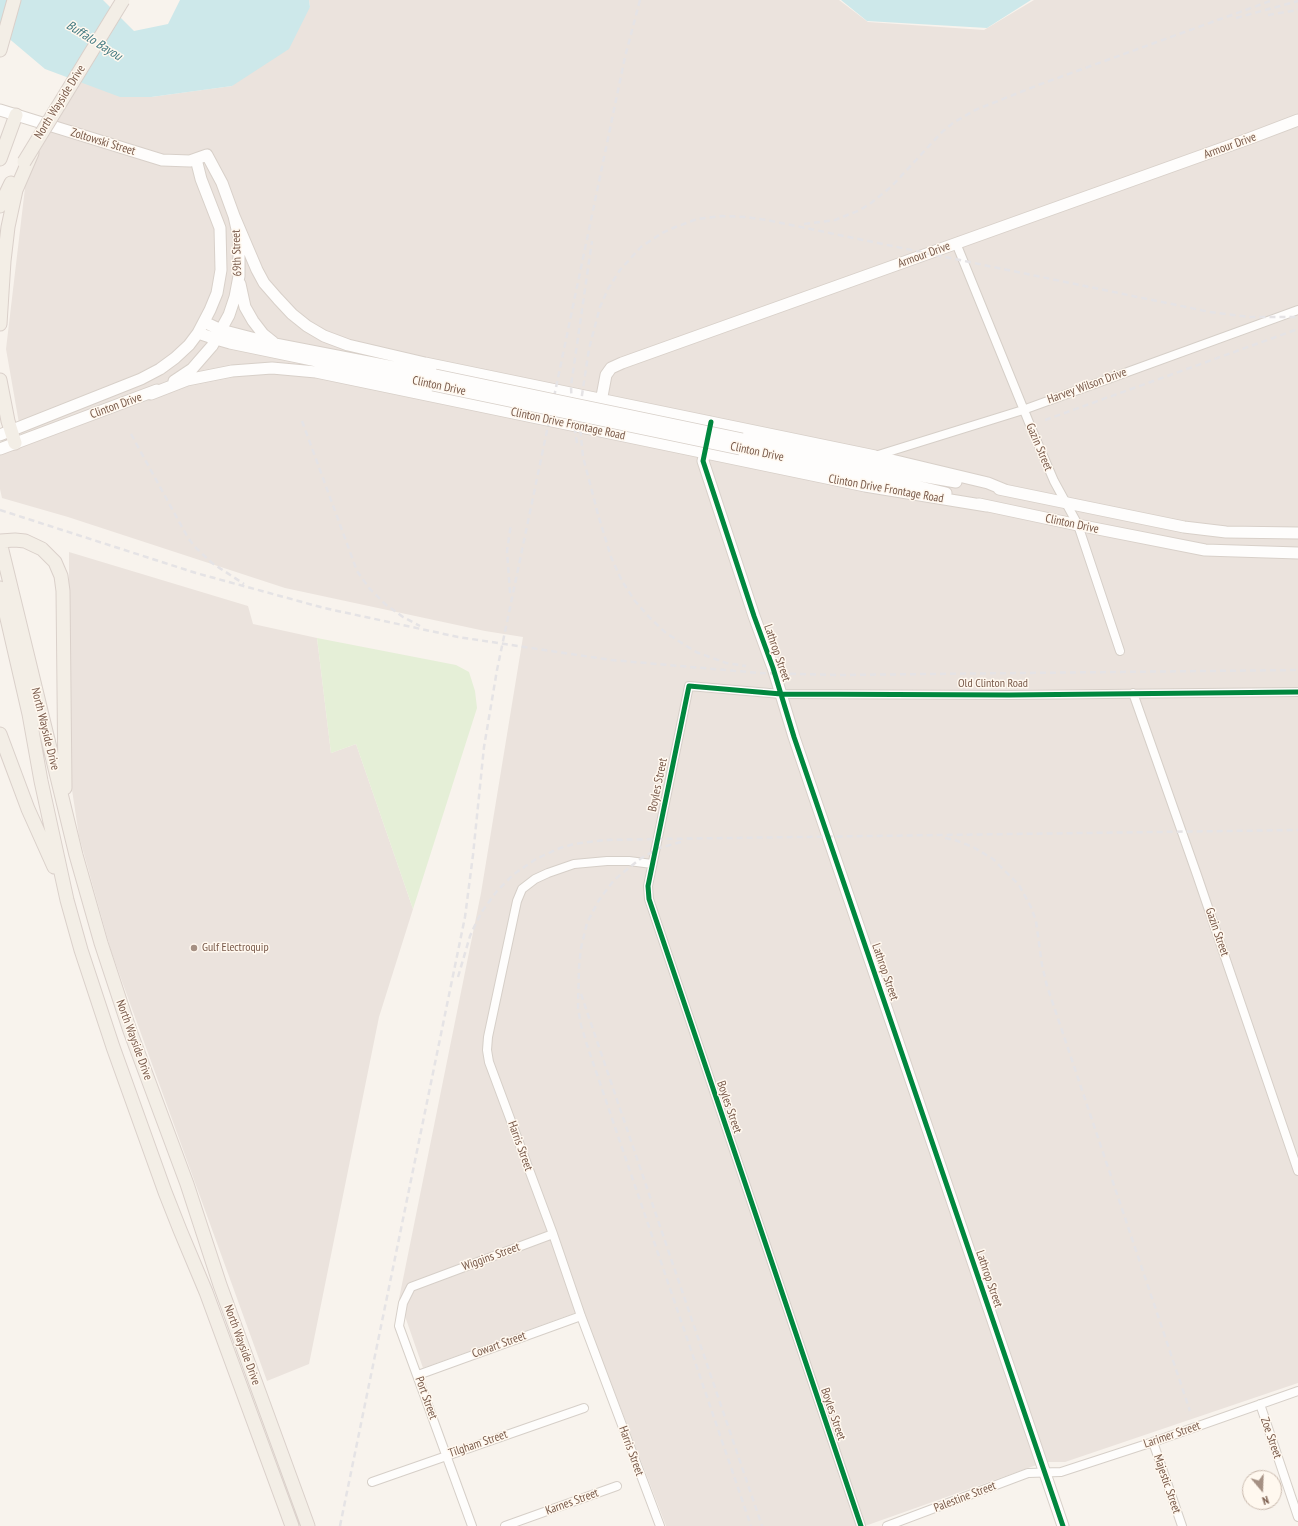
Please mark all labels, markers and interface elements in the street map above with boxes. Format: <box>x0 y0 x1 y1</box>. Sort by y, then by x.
water label: Buffalo Bayou <box>63 18 125 64</box>
street label: North Wayside Drive <box>32 62 88 142</box>
street label: Zoltowski Street <box>69 125 137 159</box>
street label: Armour Drive <box>1202 130 1258 162</box>
street label: 69th Street <box>229 229 245 277</box>
street label: Armour Drive <box>896 239 952 271</box>
street label: Harvey Wilson Drive <box>1045 365 1129 407</box>
street label: Clinton Drive <box>411 373 467 399</box>
street label: Clinton Drive <box>88 390 144 422</box>
street label: Clinton Drive Frontage Road <box>509 405 627 443</box>
street label: Gazin Street <box>1023 421 1055 473</box>
street label: Clinton Drive <box>729 439 785 465</box>
street label: Clinton Drive Frontage Road <box>827 472 945 506</box>
street label: Clinton Drive <box>1044 511 1100 537</box>
street label: Lathrop Street <box>761 623 793 683</box>
street label: Old Clinton Road <box>958 677 1028 691</box>
street label: North Wayside Drive <box>28 686 62 772</box>
street label: Boyles Street <box>645 757 671 813</box>
street label: Gazin Street <box>1202 906 1232 958</box>
place label: Gulf Electroquip <box>202 941 269 955</box>
street label: Lathrop Street <box>869 942 901 1002</box>
marker: Gulf Electroquip <box>189 943 199 953</box>
street label: North Wayside Drive <box>113 998 155 1082</box>
street label: Boyles Street <box>713 1079 745 1135</box>
street label: Harris Street <box>504 1119 536 1173</box>
street label: Wiggins Street <box>460 1240 522 1274</box>
street label: Lathrop Street <box>973 1249 1005 1309</box>
street label: North Wayside Drive <box>221 1303 263 1387</box>
street label: Cowart Street <box>470 1329 528 1361</box>
street label: Port Street <box>412 1375 440 1421</box>
street label: Boyles Street <box>817 1386 849 1442</box>
street label: Zoe Street <box>1257 1416 1285 1460</box>
street label: Larimer Street <box>1142 1419 1202 1451</box>
street label: Harris Street <box>615 1424 647 1478</box>
street label: Tilgham Street <box>447 1427 509 1461</box>
street label: Majestic Street <box>1150 1453 1184 1515</box>
north arrow <box>1242 1470 1282 1510</box>
street label: Palestine Street <box>932 1479 998 1515</box>
street label: Karnes Street <box>544 1486 600 1518</box>
text: N <box>1260 1493 1271 1508</box>

